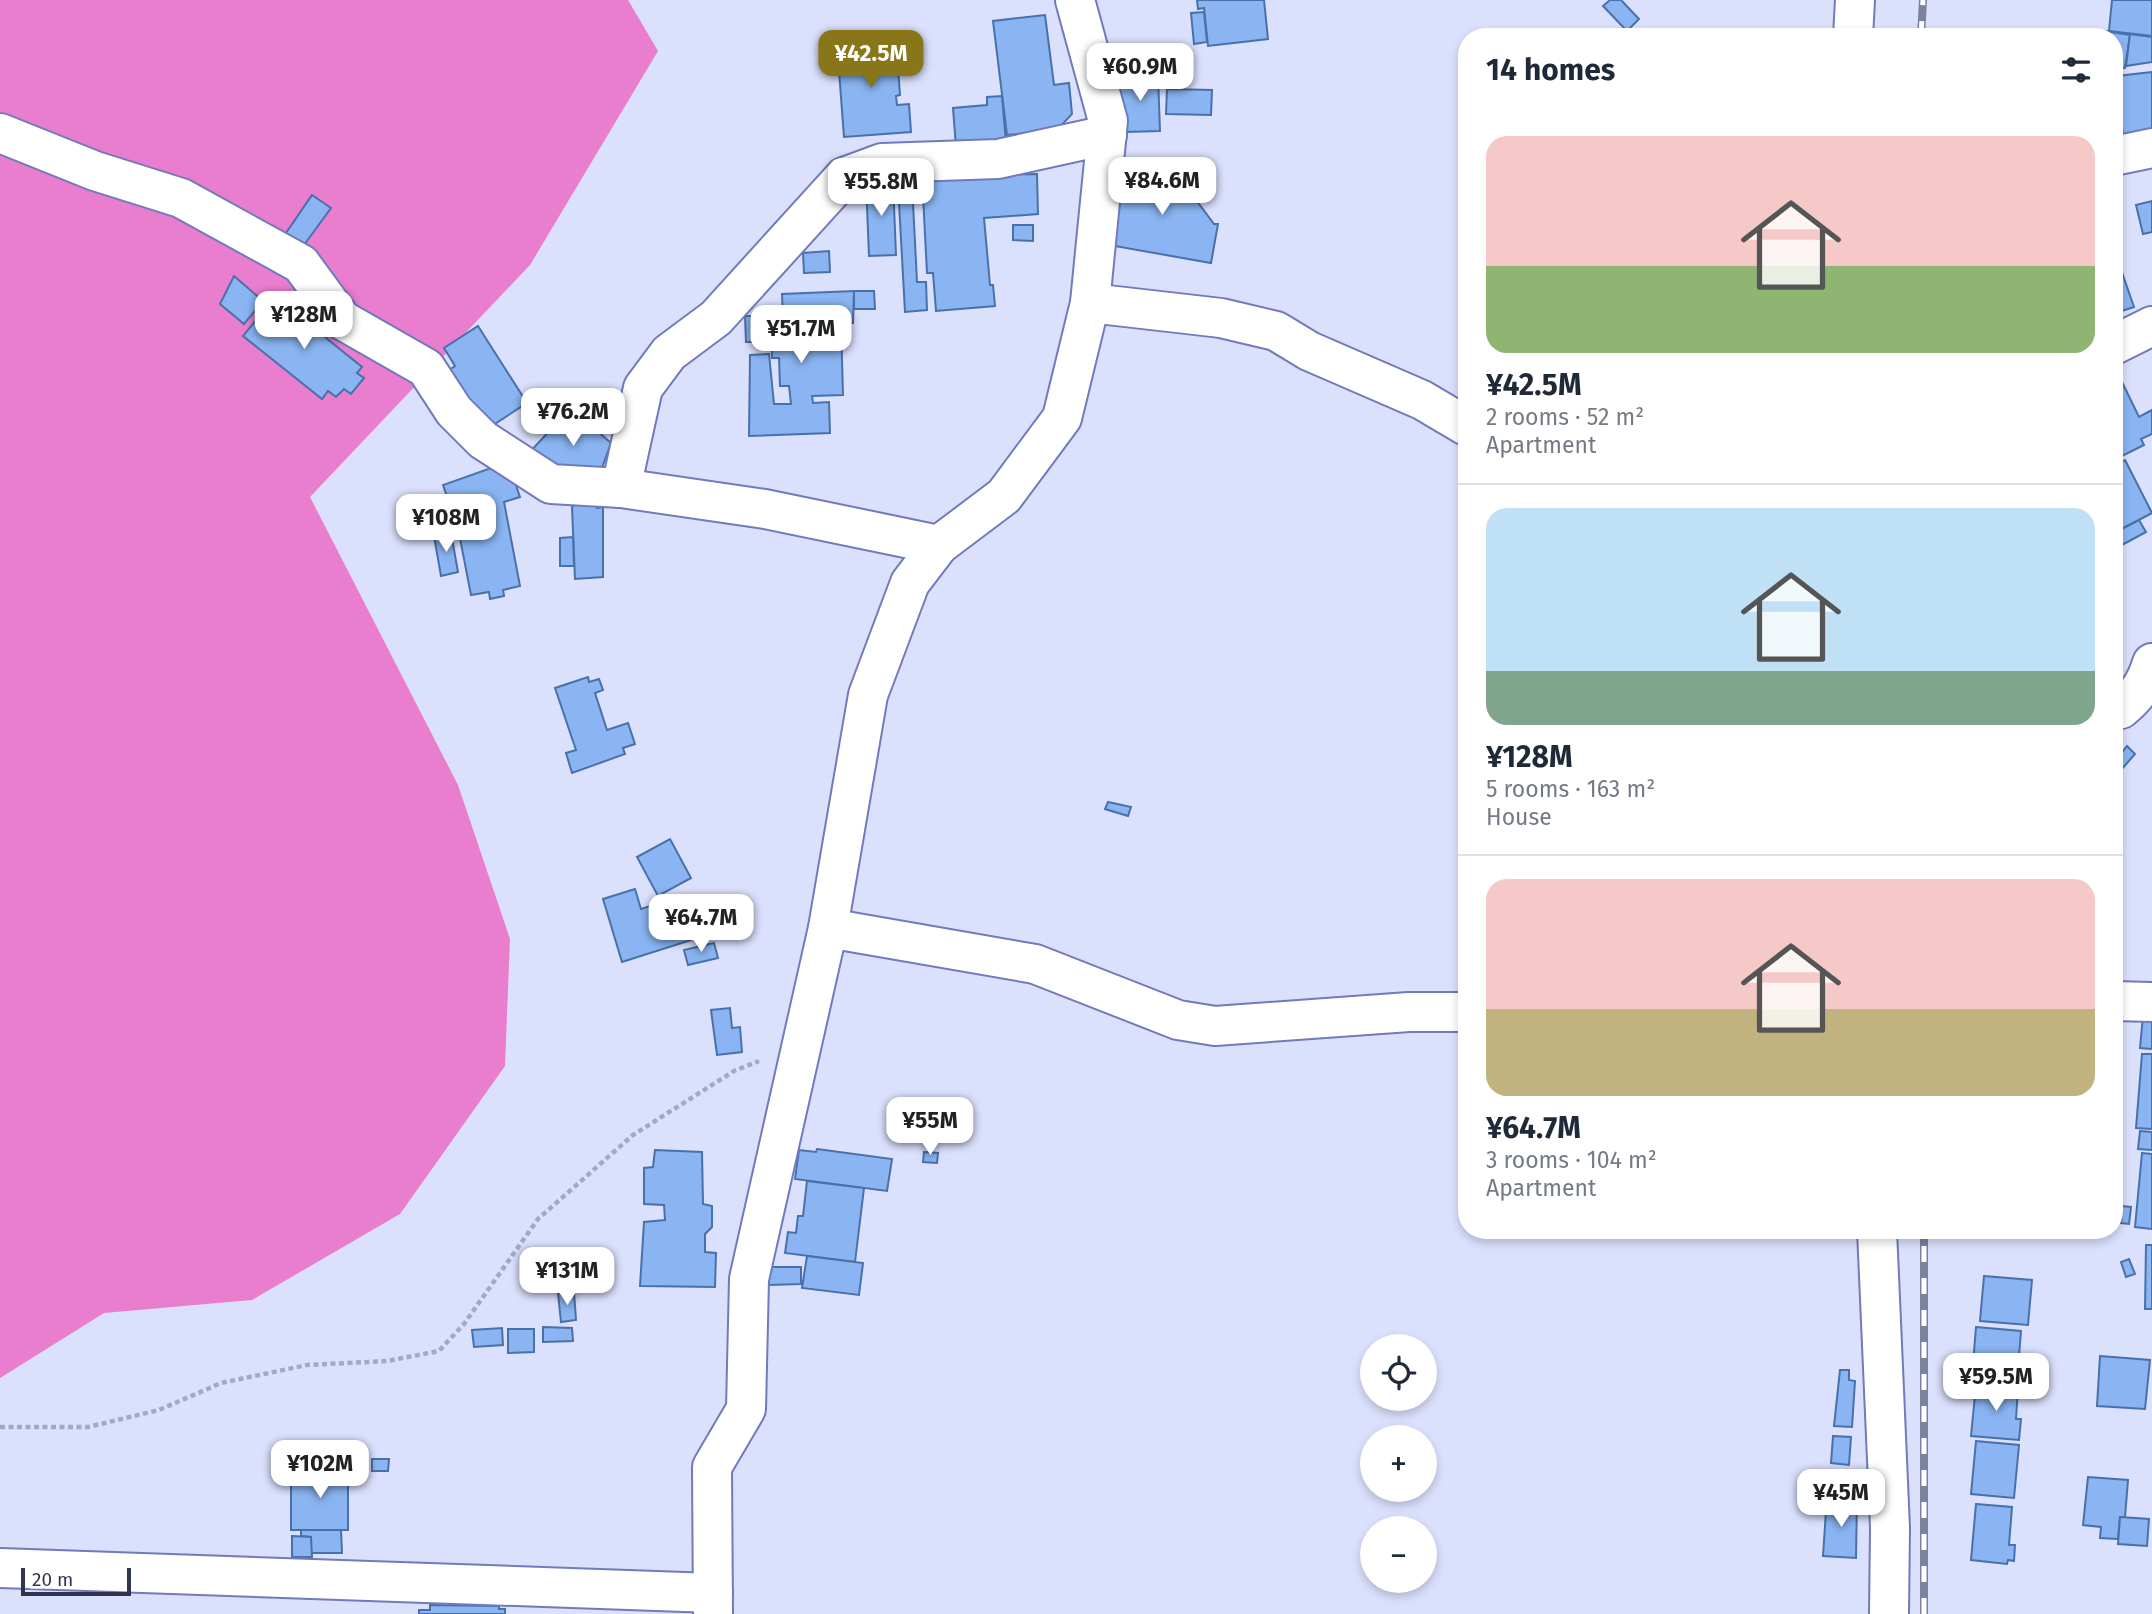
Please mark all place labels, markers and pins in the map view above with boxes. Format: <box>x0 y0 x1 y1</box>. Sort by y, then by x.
pin: ¥42.5M <box>814 31 928 90</box>
pin: ¥60.9M <box>1083 43 1197 103</box>
pin: ¥55.8M <box>824 158 938 218</box>
pin: ¥84.6M <box>1105 158 1219 217</box>
pin: ¥128M <box>255 292 353 351</box>
pin: ¥51.7M <box>744 306 858 365</box>
pin: ¥76.2M <box>516 388 630 448</box>
pin: ¥108M <box>397 494 495 554</box>
pin: ¥64.7M <box>644 894 758 954</box>
pin: ¥55M <box>889 1098 971 1157</box>
pin: ¥131M <box>518 1248 616 1307</box>
pin: ¥59.5M <box>1939 1354 2053 1413</box>
pin: ¥102M <box>271 1440 369 1500</box>
pin: ¥45M <box>1800 1470 1882 1529</box>

